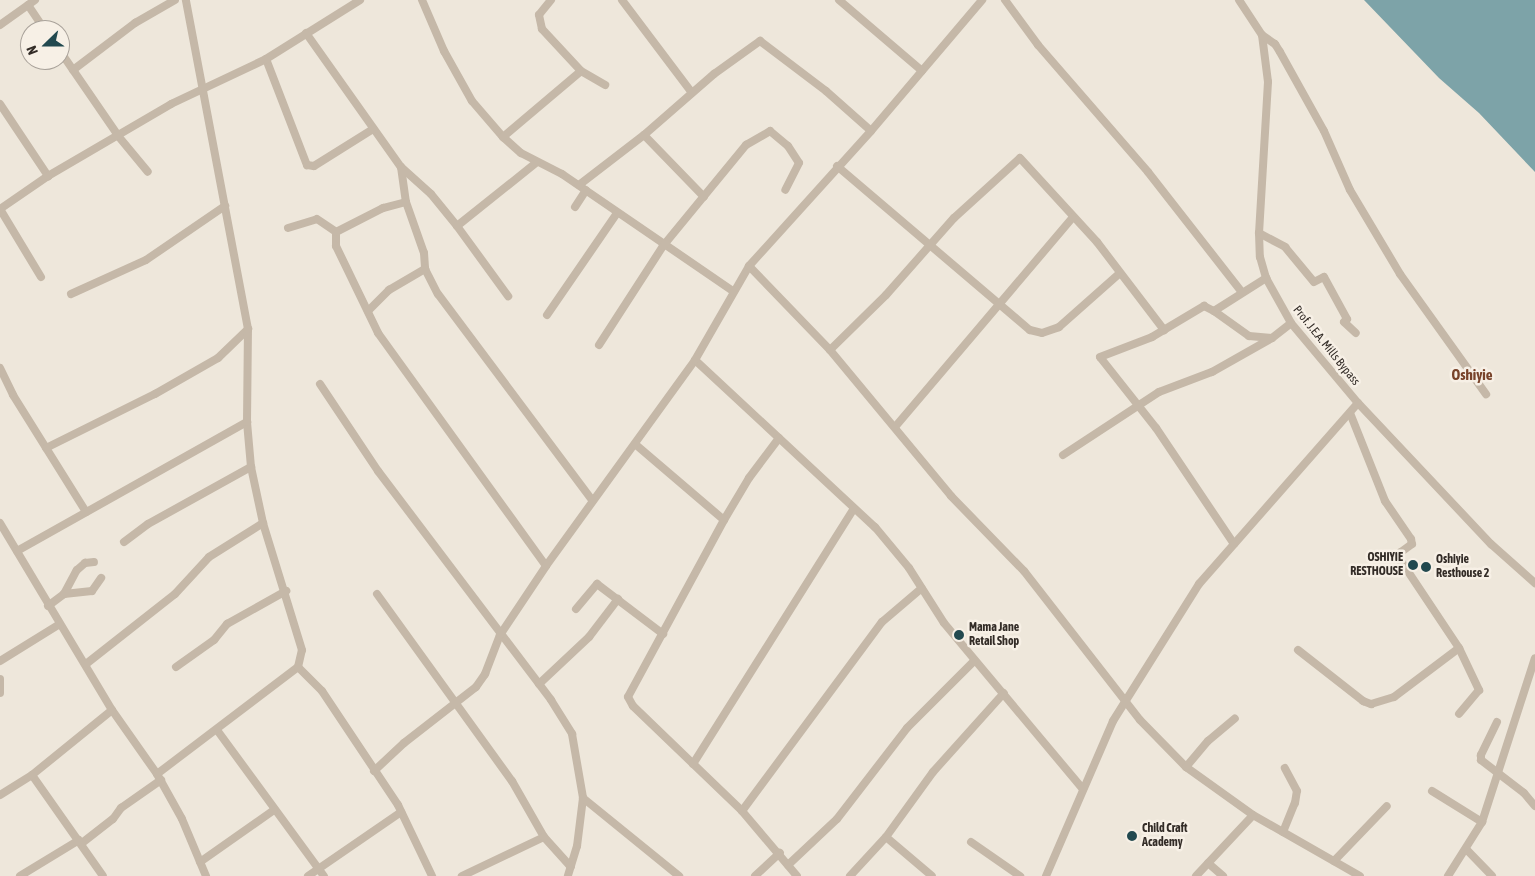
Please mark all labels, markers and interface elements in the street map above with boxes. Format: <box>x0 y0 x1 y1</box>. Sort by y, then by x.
north arrow <box>20 20 70 70</box>
text: N <box>23 43 41 57</box>
street label: Prof. J.E.A. Mills Bypass <box>1290 303 1362 389</box>
district label: Oshiyie <box>1451 366 1493 384</box>
place label: OSHIYIE RESTHOUSE <box>1350 551 1403 579</box>
place label: Oshiyie Resthouse 2 <box>1436 553 1489 581</box>
marker: OSHIYIE RESTHOUSE <box>1407 559 1419 571</box>
marker: Oshiyie Resthouse 2 <box>1420 561 1432 573</box>
place label: Mama Jane Retail Shop <box>969 621 1019 649</box>
marker: Mama Jane Retail Shop <box>953 629 965 641</box>
place label: Child Craft Academy <box>1142 822 1187 850</box>
marker: Child Craft Academy <box>1126 830 1138 842</box>

